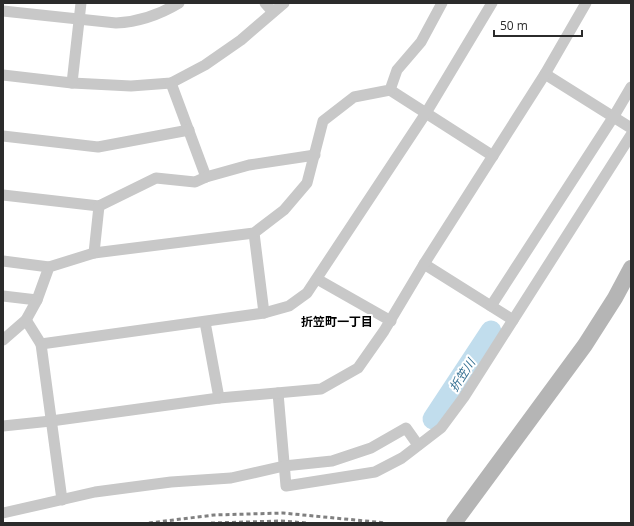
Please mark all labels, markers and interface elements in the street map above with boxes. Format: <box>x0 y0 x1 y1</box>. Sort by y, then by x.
scale bar <box>494 12 582 38</box>
text: 50 m <box>500 17 528 34</box>
district label: 折笠町一丁目 <box>301 313 373 330</box>
water label: 折笠川 <box>445 354 480 395</box>

